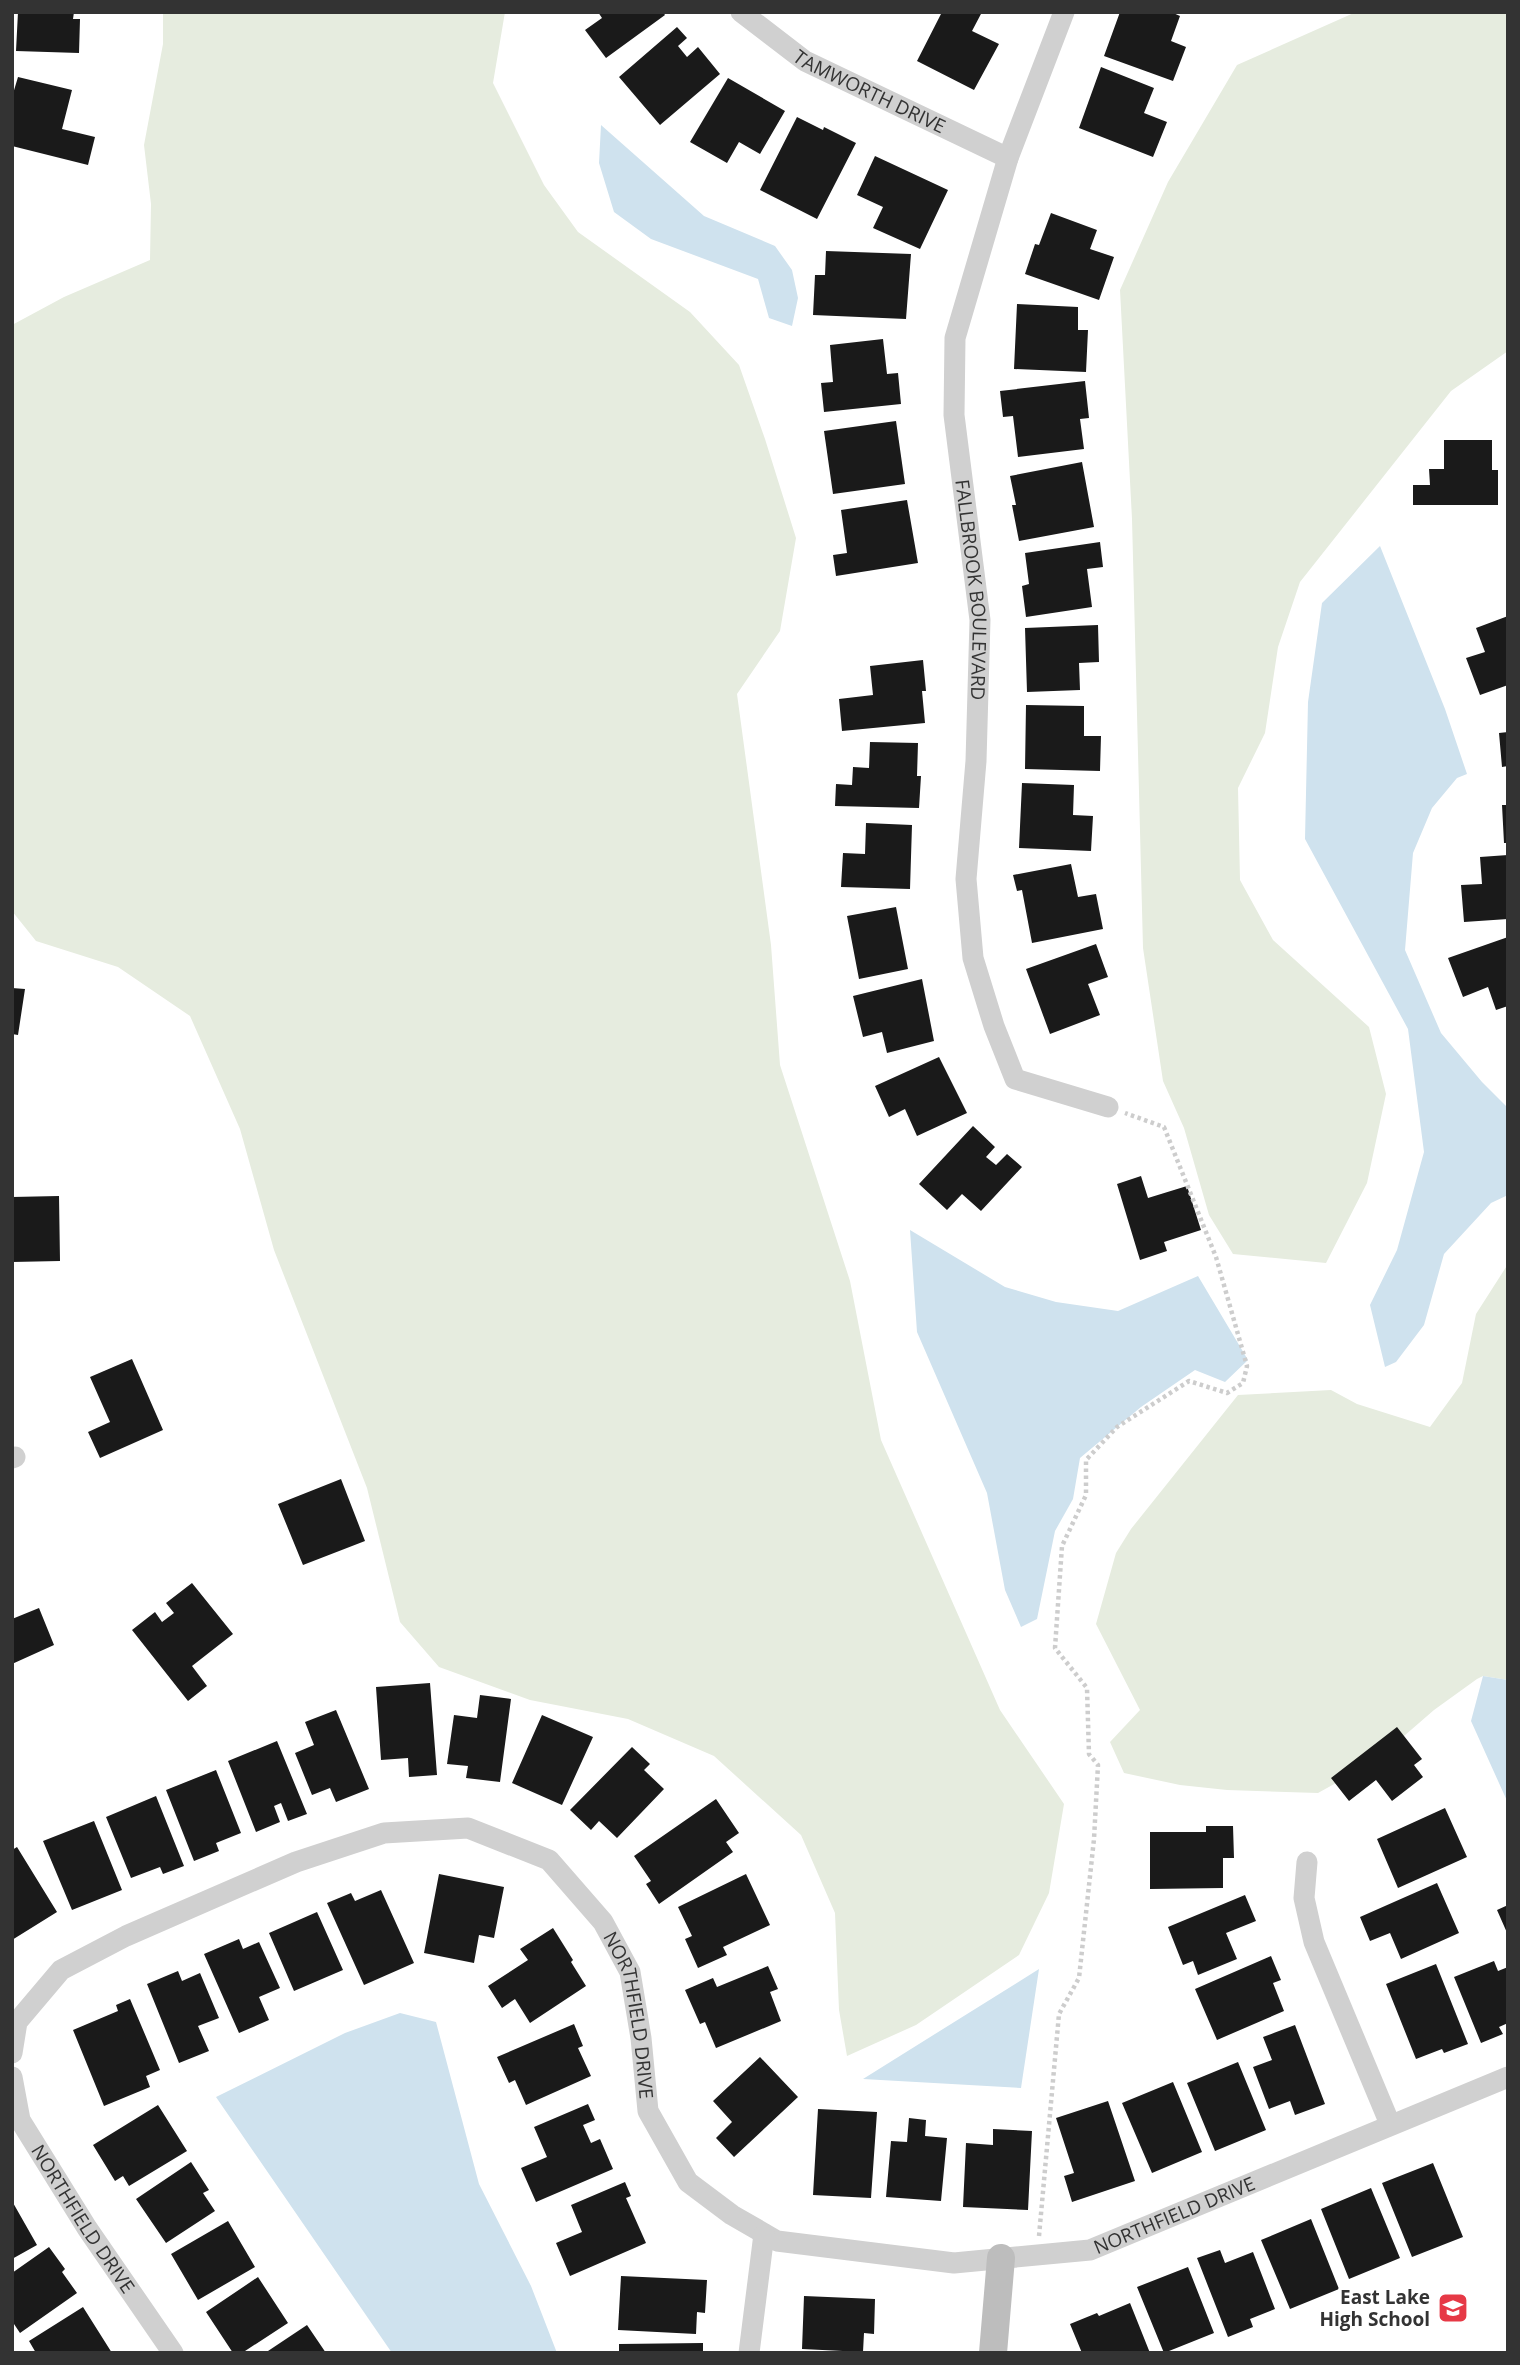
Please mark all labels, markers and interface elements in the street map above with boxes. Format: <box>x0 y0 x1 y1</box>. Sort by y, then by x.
street label: TAMWORTH DRIVE <box>788 44 950 139</box>
street label: FALLBROOK BOULEVARD <box>949 478 993 701</box>
street label: NORTHFIELD DRIVE <box>597 1927 660 2100</box>
street label: NORTHFIELD DRIVE <box>25 2140 141 2298</box>
street label: NORTHFIELD DRIVE <box>1090 2170 1259 2260</box>
place label: East Lake High School <box>1319 2284 1430 2332</box>
school or university icon: East Lake High School <box>1436 2291 1470 2325</box>

